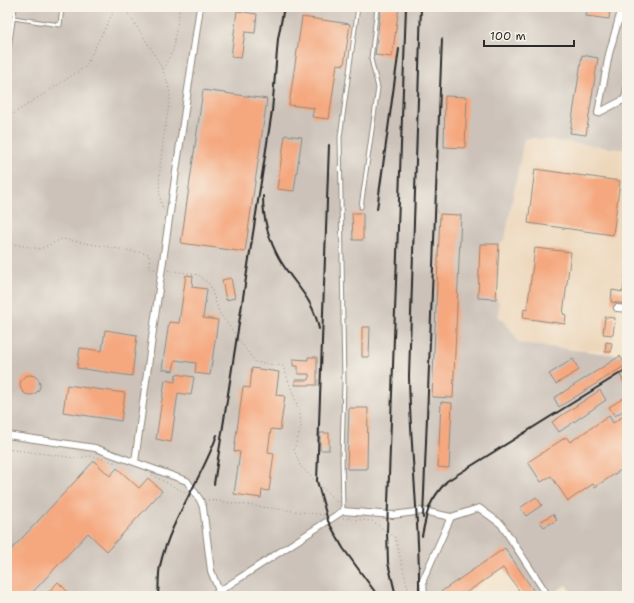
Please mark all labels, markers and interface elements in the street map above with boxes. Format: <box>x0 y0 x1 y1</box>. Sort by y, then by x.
scale bar <box>484 22 574 48</box>
text: 100 m <box>490 28 526 44</box>

